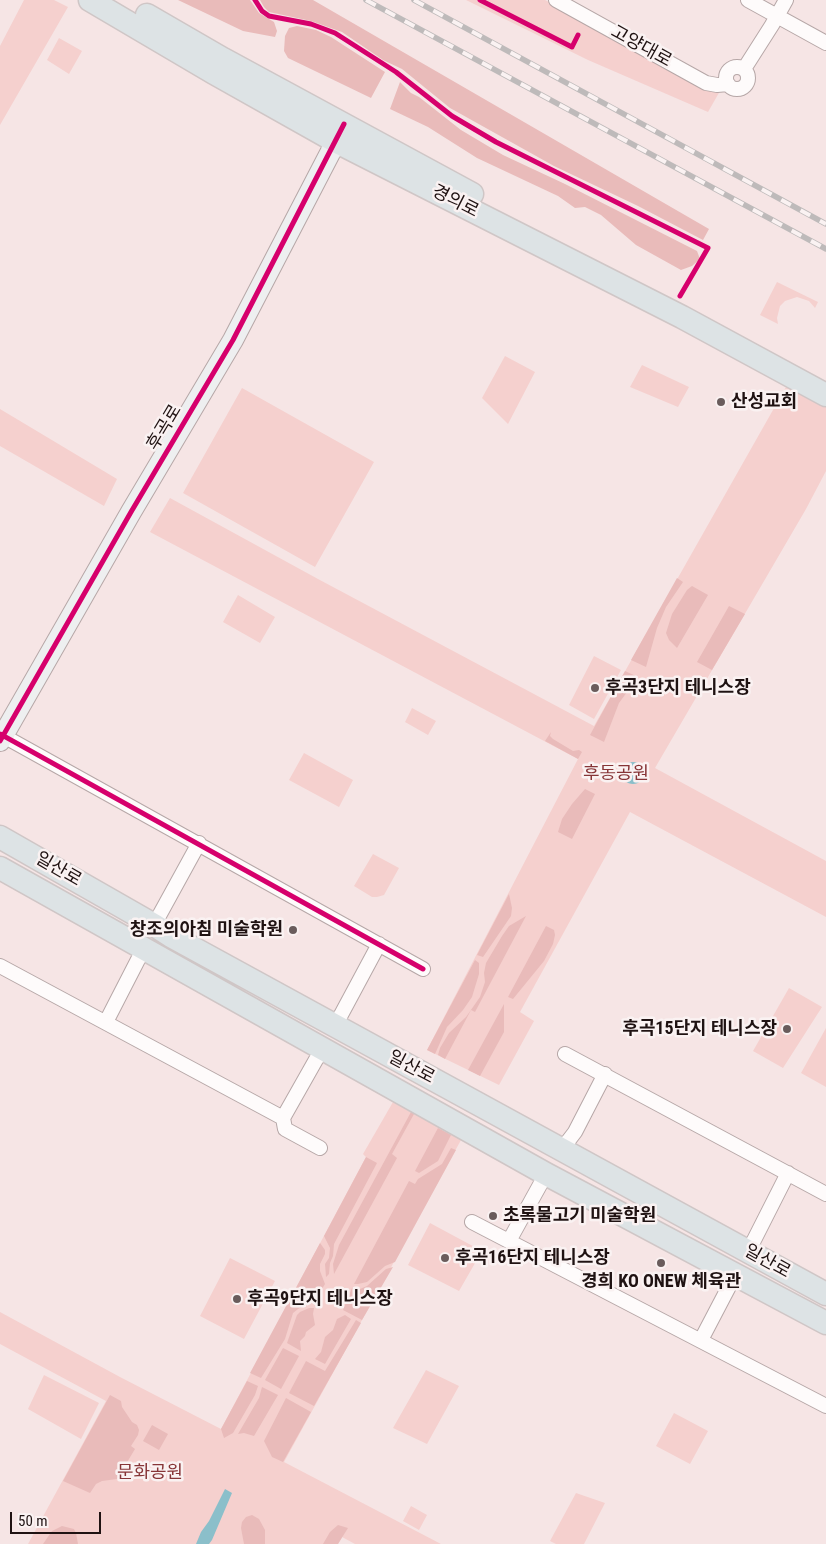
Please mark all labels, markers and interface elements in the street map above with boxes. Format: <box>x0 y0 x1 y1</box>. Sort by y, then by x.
street label: 고양대로 <box>607 21 675 73</box>
street label: 경의로 <box>428 181 482 223</box>
place label: 산성교회 <box>731 391 797 413</box>
marker: 산성교회 <box>715 396 727 408</box>
street label: 후곡로 <box>143 401 187 455</box>
place label: 후곡3단지 테니스장 <box>605 677 751 699</box>
marker: 후곡3단지 테니스장 <box>589 682 601 694</box>
park label: 후동공원 <box>583 763 649 785</box>
street label: 일산로 <box>31 848 85 892</box>
place label: 창조의아침 미술학원 <box>130 919 283 941</box>
marker: 창조의아침 미술학원 <box>287 924 299 936</box>
place label: 후곡15단지 테니스장 <box>622 1018 777 1040</box>
marker: 후곡15단지 테니스장 <box>781 1023 793 1035</box>
street label: 일산로 <box>384 1047 438 1089</box>
place label: 초록물고기 미술학원 <box>503 1205 656 1227</box>
marker: 초록물고기 미술학원 <box>487 1210 499 1222</box>
street label: 일산로 <box>740 1241 794 1283</box>
place label: 후곡16단지 테니스장 <box>455 1247 610 1269</box>
marker: 후곡16단지 테니스장 <box>439 1252 451 1264</box>
marker: 경희 KO ONEW 체육관 <box>655 1257 667 1269</box>
place label: 경희 KO ONEW 체육관 <box>581 1271 741 1293</box>
place label: 후곡9단지 테니스장 <box>247 1288 393 1310</box>
marker: 후곡9단지 테니스장 <box>231 1293 243 1305</box>
park label: 문화공원 <box>117 1462 183 1484</box>
scale bar <box>12 1502 104 1534</box>
text: 50 m <box>18 1512 48 1530</box>

